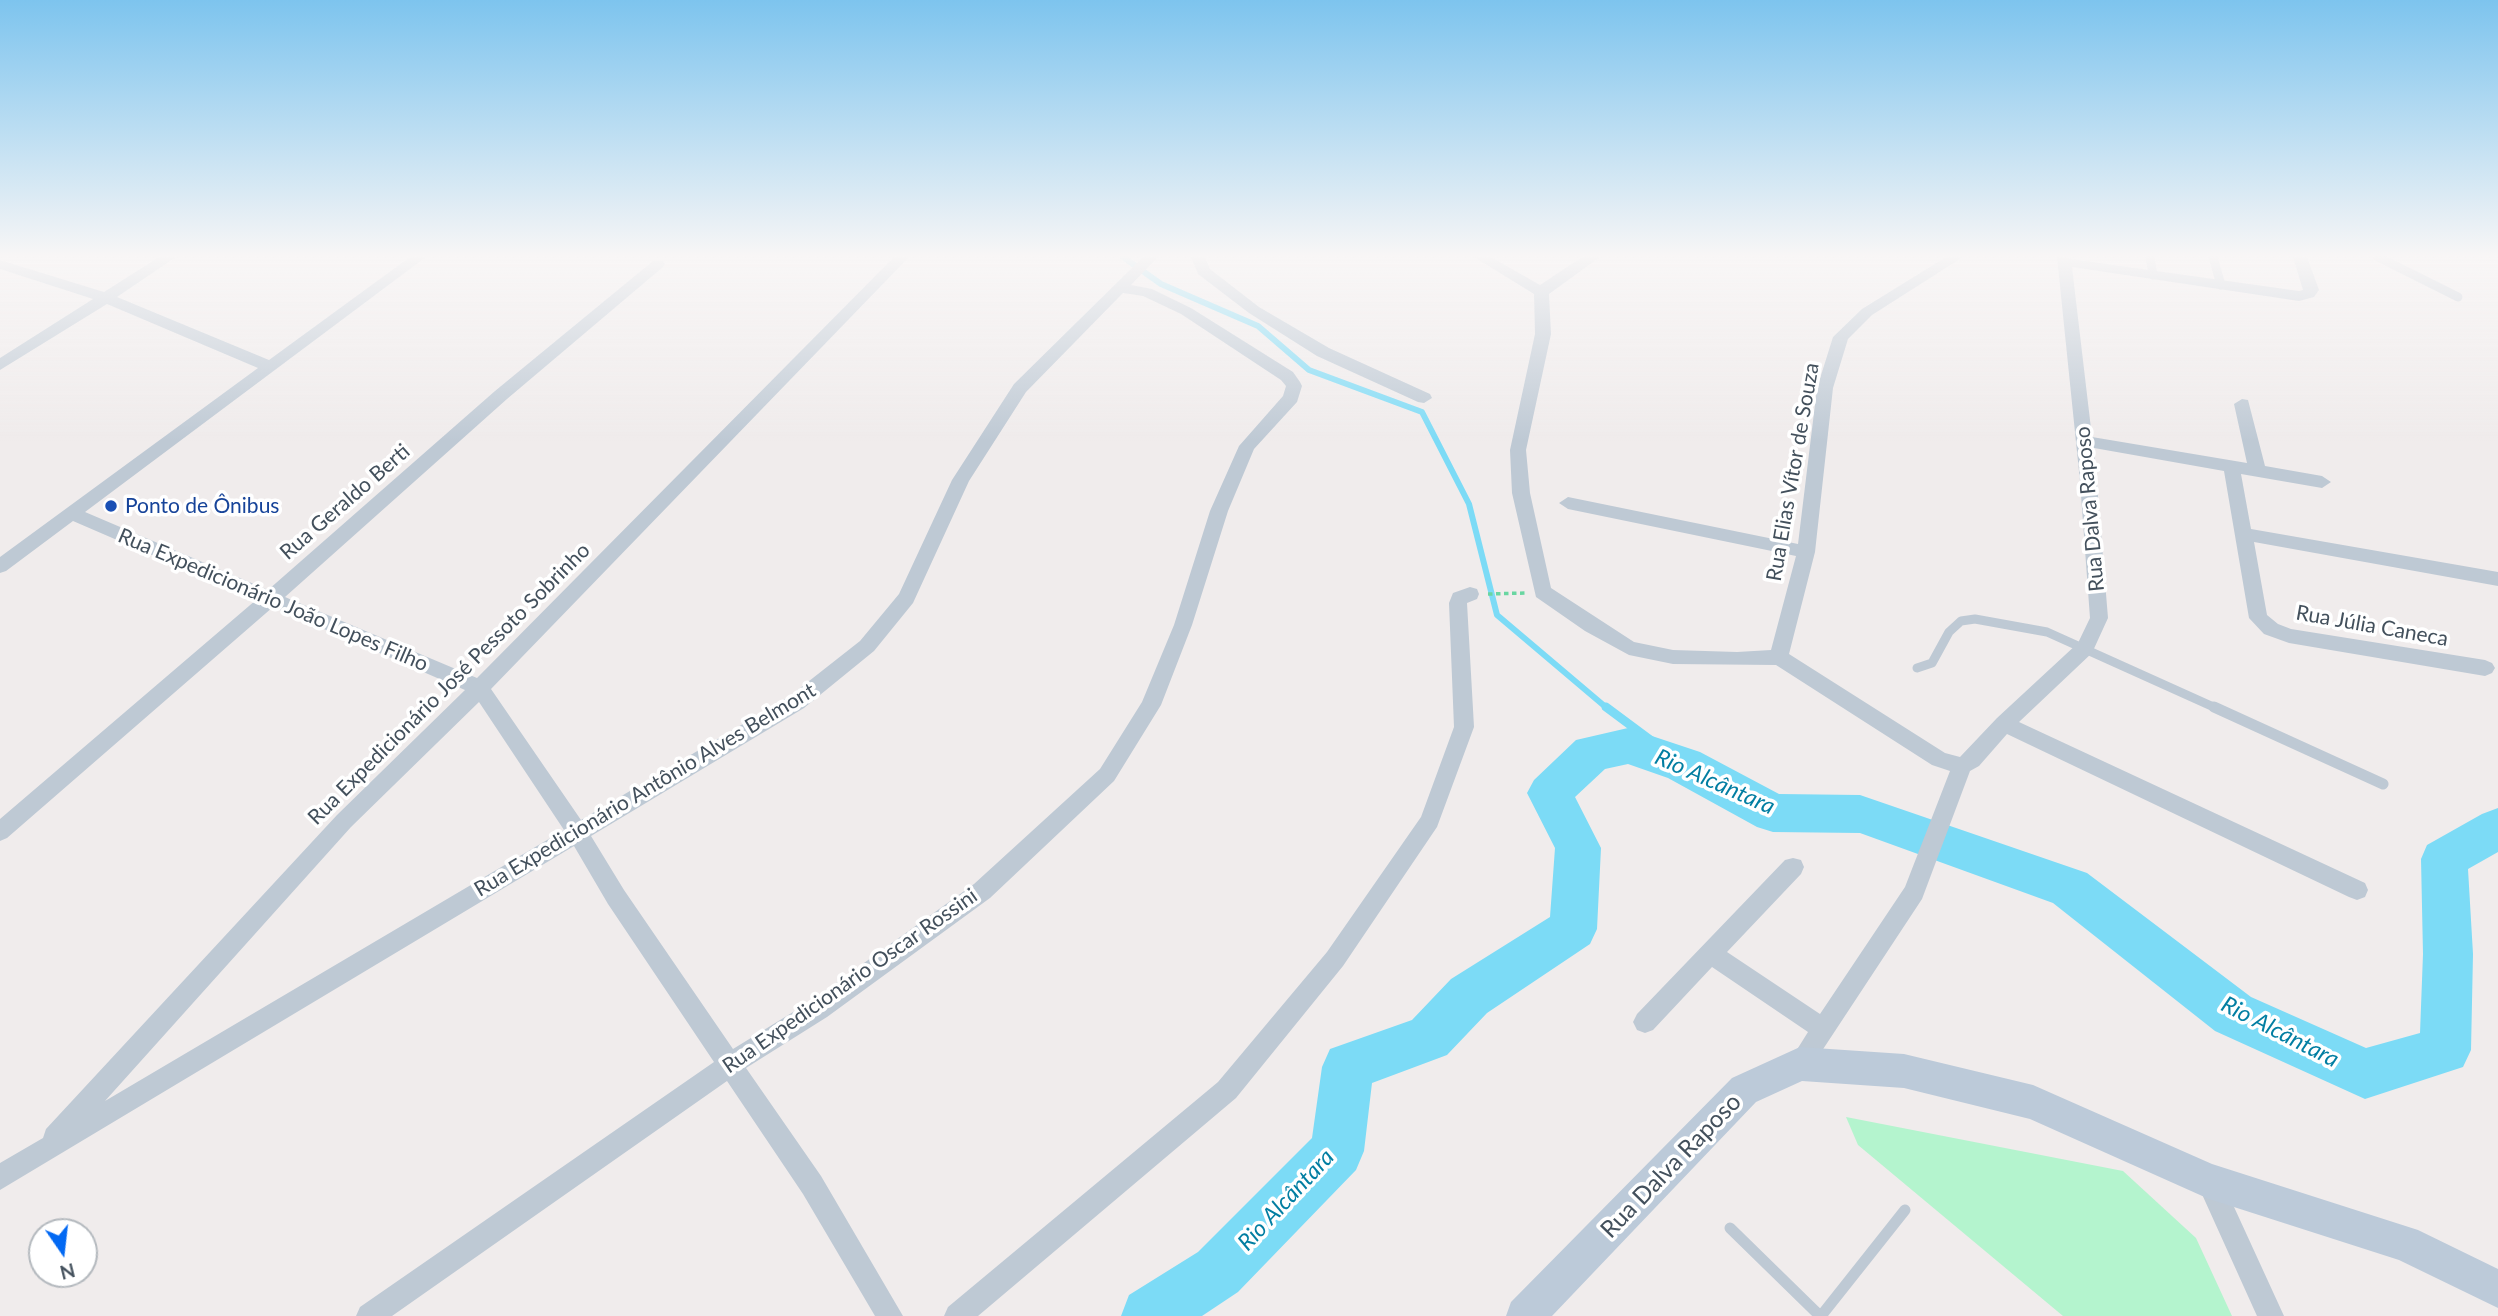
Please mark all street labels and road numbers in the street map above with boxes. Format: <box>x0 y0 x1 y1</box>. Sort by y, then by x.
street label: Rua Elias Vítor de Souza <box>1761 361 1825 583</box>
street label: Rua Dalva Raposo <box>2070 425 2110 593</box>
street label: Rua Geraldo Berti <box>275 439 415 565</box>
street label: Rua Expedicionário João Lopes Filho <box>114 523 432 677</box>
street label: Rua Expedicionário José Pessoto Sobrinho <box>303 538 595 830</box>
street label: Rua Júlia Caneca <box>2294 600 2450 652</box>
street label: Rua Expedicionário Antônio Alves Belmont <box>470 678 820 902</box>
street label: Rua Expedicionário Oscar Rossini <box>718 883 982 1079</box>
street label: Rua Dalva Raposo <box>1595 1088 1747 1244</box>

